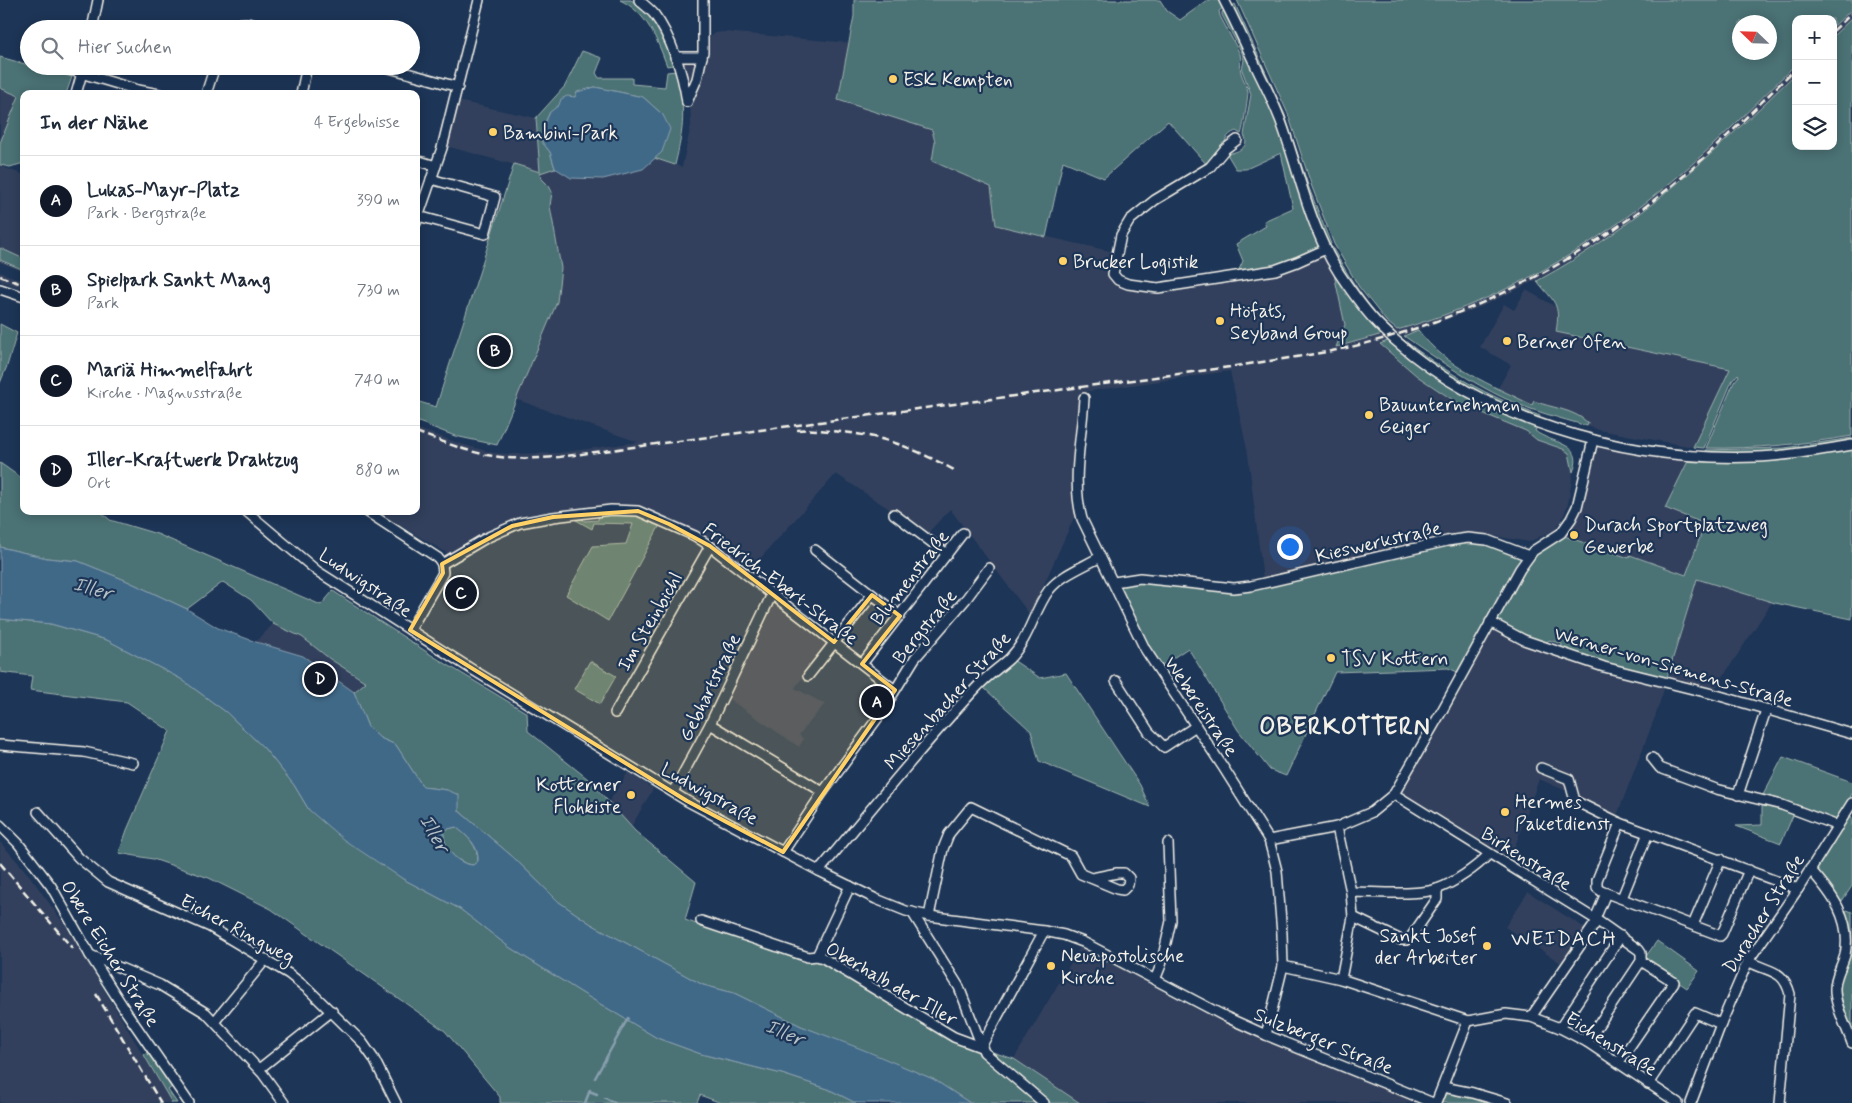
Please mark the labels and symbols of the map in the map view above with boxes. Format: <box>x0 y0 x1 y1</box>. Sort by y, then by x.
north arrow <box>1732 15 1777 60</box>
place label: ESK Kempten <box>903 68 1013 93</box>
marker: ESK Kempten <box>887 73 899 85</box>
place label: Bambini-Park <box>503 121 618 146</box>
marker: Bambini-Park <box>487 126 499 138</box>
place label: Brucker Logistik <box>1073 250 1199 276</box>
marker: Brucker Logistik <box>1057 255 1069 267</box>
place label: Höfats, Seyband Group <box>1230 299 1348 346</box>
marker: Höfats, Seyband Group <box>1214 315 1226 327</box>
place label: Berner Ofen <box>1517 330 1626 355</box>
pin: B <box>479 332 511 370</box>
marker: Berner Ofen <box>1501 335 1513 347</box>
place label: Bauunternehmen Geiger <box>1379 393 1520 441</box>
marker: Bauunternehmen Geiger <box>1363 409 1375 421</box>
place label: Durach Sportplatzweg Gewerbe <box>1584 513 1768 560</box>
street label: Kieswerkstraße <box>1313 516 1444 569</box>
street label: Friedrich-Ebert-Straße <box>697 517 863 651</box>
street label: Blumenstraße <box>865 525 955 631</box>
marker: Durach Sportplatzweg Gewerbe <box>1568 529 1580 541</box>
your location <box>1277 534 1303 560</box>
street label: Ludwigstraße <box>313 543 417 625</box>
street label: Im Steinbichl <box>612 568 689 676</box>
water label: Iller <box>70 571 118 609</box>
pin: C <box>445 574 477 612</box>
street label: Bergstraße <box>887 584 965 671</box>
street label: Werner-von-Siemens-Straße <box>1551 621 1796 714</box>
street label: Miesenbacher Straße <box>879 626 1017 776</box>
street label: Gebhartstraße <box>674 630 747 746</box>
place label: TSV Kottern <box>1341 647 1448 672</box>
street label: Webereistraße <box>1158 652 1243 762</box>
marker: TSV Kottern <box>1325 652 1337 664</box>
pin: D <box>304 660 336 698</box>
pin: A <box>861 683 893 721</box>
district label: OBERKOTTERN <box>1259 712 1431 743</box>
street label: Ludwigstraße <box>656 757 762 832</box>
place label: Kotterner Flohkiste <box>536 773 621 820</box>
marker: Kotterner Flohkiste <box>625 789 637 801</box>
place label: Hermes Paketdienst <box>1515 790 1610 837</box>
marker: Hermes Paketdienst <box>1499 806 1511 818</box>
water label: Iller <box>412 810 456 860</box>
street label: Birkenstraße <box>1476 822 1576 897</box>
street label: Duracher Straße <box>1718 849 1811 978</box>
street label: Obere Eicher Straße <box>55 876 165 1032</box>
street label: Eicher Ringweg <box>175 889 299 972</box>
place label: Sankt Josef der Arbeiter <box>1375 924 1477 971</box>
district label: WEIDACH <box>1511 925 1617 953</box>
street label: Oberhalb der Iller <box>821 936 962 1032</box>
marker: Sankt Josef der Arbeiter <box>1481 940 1493 952</box>
place label: Neuapostolische Kirche <box>1061 944 1184 991</box>
marker: Neuapostolische Kirche <box>1045 960 1057 972</box>
street label: Sulzberger Straße <box>1249 1002 1397 1083</box>
street label: Eichenstraße <box>1561 1006 1662 1082</box>
water label: Iller <box>761 1013 810 1055</box>

